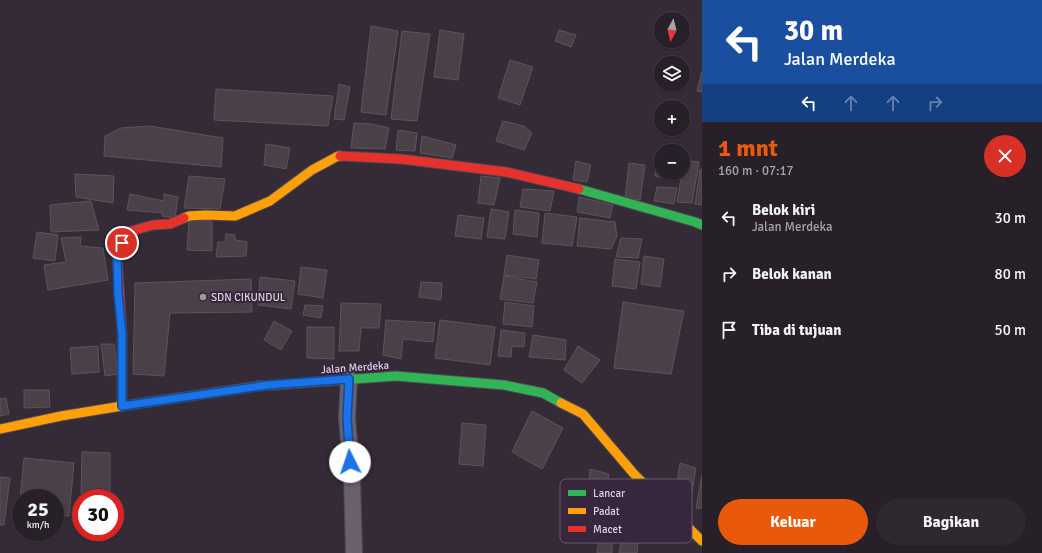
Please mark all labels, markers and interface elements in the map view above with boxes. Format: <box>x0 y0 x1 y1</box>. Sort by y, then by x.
north arrow <box>654 12 690 48</box>
map controls <box>654 12 690 180</box>
text: 30 m <box>784 14 843 48</box>
icon: left <box>718 16 770 68</box>
text: Jalan Merdeka <box>784 48 896 70</box>
button: layers <box>654 56 690 92</box>
icon: left <box>798 92 820 114</box>
icon: ahead <box>840 92 862 114</box>
icon: ahead <box>882 92 904 114</box>
icon: right <box>924 92 946 114</box>
button: + <box>654 100 690 136</box>
text: 1 mnt <box>718 133 778 163</box>
button: close <box>984 135 1026 177</box>
button: − <box>654 144 690 180</box>
text: 160 m · 07:17 <box>718 163 794 179</box>
text: Belok kiri <box>752 201 815 219</box>
icon: left <box>718 207 740 229</box>
text: 30 m <box>995 209 1026 227</box>
text: Jalan Merdeka <box>752 219 833 235</box>
pin <box>105 226 139 260</box>
icon: arrive <box>111 232 133 254</box>
icon: right <box>718 263 740 285</box>
text: Belok kanan <box>752 265 832 283</box>
text: 80 m <box>995 265 1026 283</box>
place label: SDN CIKUNDUL <box>211 291 286 304</box>
marker: SDN CIKUNDUL <box>198 292 208 302</box>
icon: arrive <box>718 319 740 341</box>
text: Tiba di tujuan <box>752 321 842 339</box>
text: 50 m <box>995 321 1026 339</box>
street label: Jalan Merdeka <box>321 359 390 376</box>
position arrow <box>329 441 371 483</box>
legend <box>560 479 692 543</box>
text: Lancar <box>593 487 625 500</box>
speed limit sign: 30 <box>72 489 124 541</box>
text: 25 <box>27 497 49 522</box>
button: Keluar <box>718 499 868 545</box>
button: Bagikan <box>876 499 1026 545</box>
text: Padat <box>593 505 620 518</box>
text: km/h <box>27 519 49 531</box>
text: Macet <box>593 523 622 536</box>

